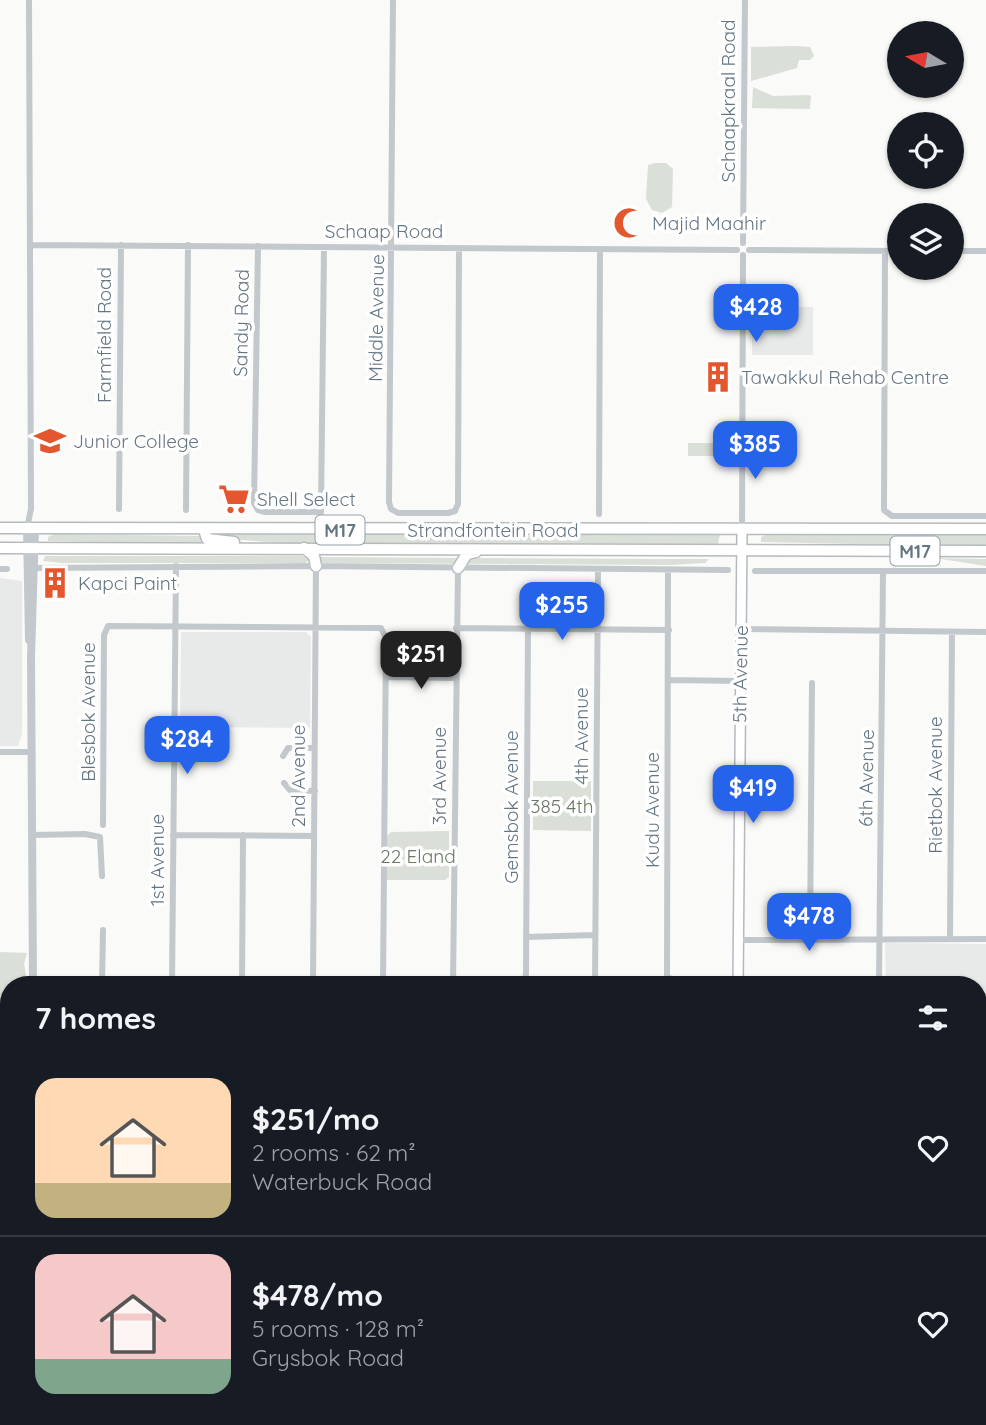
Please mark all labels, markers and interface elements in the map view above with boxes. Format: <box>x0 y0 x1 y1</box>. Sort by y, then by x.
street label: Schaapkraal Road <box>716 19 740 183</box>
north arrow <box>887 21 964 98</box>
map controls <box>887 21 964 280</box>
button: locate <box>887 112 964 189</box>
button: layers <box>887 203 964 280</box>
mosque icon: Majid Maahir <box>612 206 646 240</box>
place label: Majid Maahir <box>652 211 767 235</box>
street label: Schaap Road <box>325 219 443 243</box>
street label: Middle Avenue <box>363 254 389 382</box>
street label: Farmfield Road <box>92 267 116 403</box>
street label: Sandy Road <box>228 269 254 377</box>
pin: $428 <box>715 284 797 344</box>
text: $428 <box>730 292 782 321</box>
building icon: Tawakkul Rehab Centre <box>701 360 735 394</box>
place label: Tawakkul Rehab Centre <box>741 365 949 389</box>
pin: $385 <box>714 421 796 481</box>
school or university icon: Junior College <box>33 424 67 458</box>
place label: Junior College <box>73 429 199 453</box>
text: $385 <box>729 429 781 458</box>
supermarket icon: Shell Select <box>217 482 251 516</box>
place label: Shell Select <box>257 487 356 511</box>
road number: M17 <box>316 516 364 544</box>
street label: Strandfontein Road <box>407 518 579 542</box>
road number: M17 <box>890 536 940 566</box>
building icon: Kapci Paint <box>38 566 72 600</box>
place label: Kapci Paint <box>78 571 177 595</box>
pin: $255 <box>521 582 603 642</box>
text: $255 <box>535 590 589 619</box>
street label: 5th Avenue <box>727 625 753 723</box>
pin: $251 <box>380 632 462 691</box>
text: $251 <box>396 639 446 668</box>
street label: Blesbok Avenue <box>76 642 100 782</box>
street label: 4th Avenue <box>569 687 593 785</box>
pin: $284 <box>146 716 228 776</box>
street label: Rietbok Avenue <box>923 716 947 854</box>
text: $284 <box>161 724 213 753</box>
street label: 2nd Avenue <box>286 724 310 828</box>
street label: 3rd Avenue <box>427 727 451 825</box>
street label: 6th Avenue <box>853 729 879 827</box>
street label: Gemsbok Avenue <box>499 730 523 884</box>
street label: Kudu Avenue <box>640 752 664 868</box>
pin: $419 <box>712 766 794 825</box>
text: $419 <box>729 773 777 802</box>
park label: 385 4th <box>530 794 594 818</box>
street label: 1st Avenue <box>145 814 169 906</box>
park label: 22 Eland <box>380 844 456 868</box>
pin: $478 <box>768 894 850 953</box>
text: $478 <box>783 901 835 930</box>
text: 7 homes <box>35 999 156 1037</box>
icon: filters <box>914 999 952 1037</box>
text: $251/mo <box>252 1100 379 1138</box>
icon: home <box>91 1106 175 1190</box>
icon: heart <box>914 1129 952 1167</box>
text: 2 rooms · 62 m² <box>252 1138 416 1167</box>
text: Waterbuck Road <box>252 1167 432 1196</box>
text: $478/mo <box>252 1276 383 1314</box>
icon: home <box>91 1282 175 1366</box>
icon: heart <box>914 1305 952 1343</box>
text: 5 rooms · 128 m² <box>252 1314 424 1343</box>
text: Grysbok Road <box>252 1343 404 1372</box>

